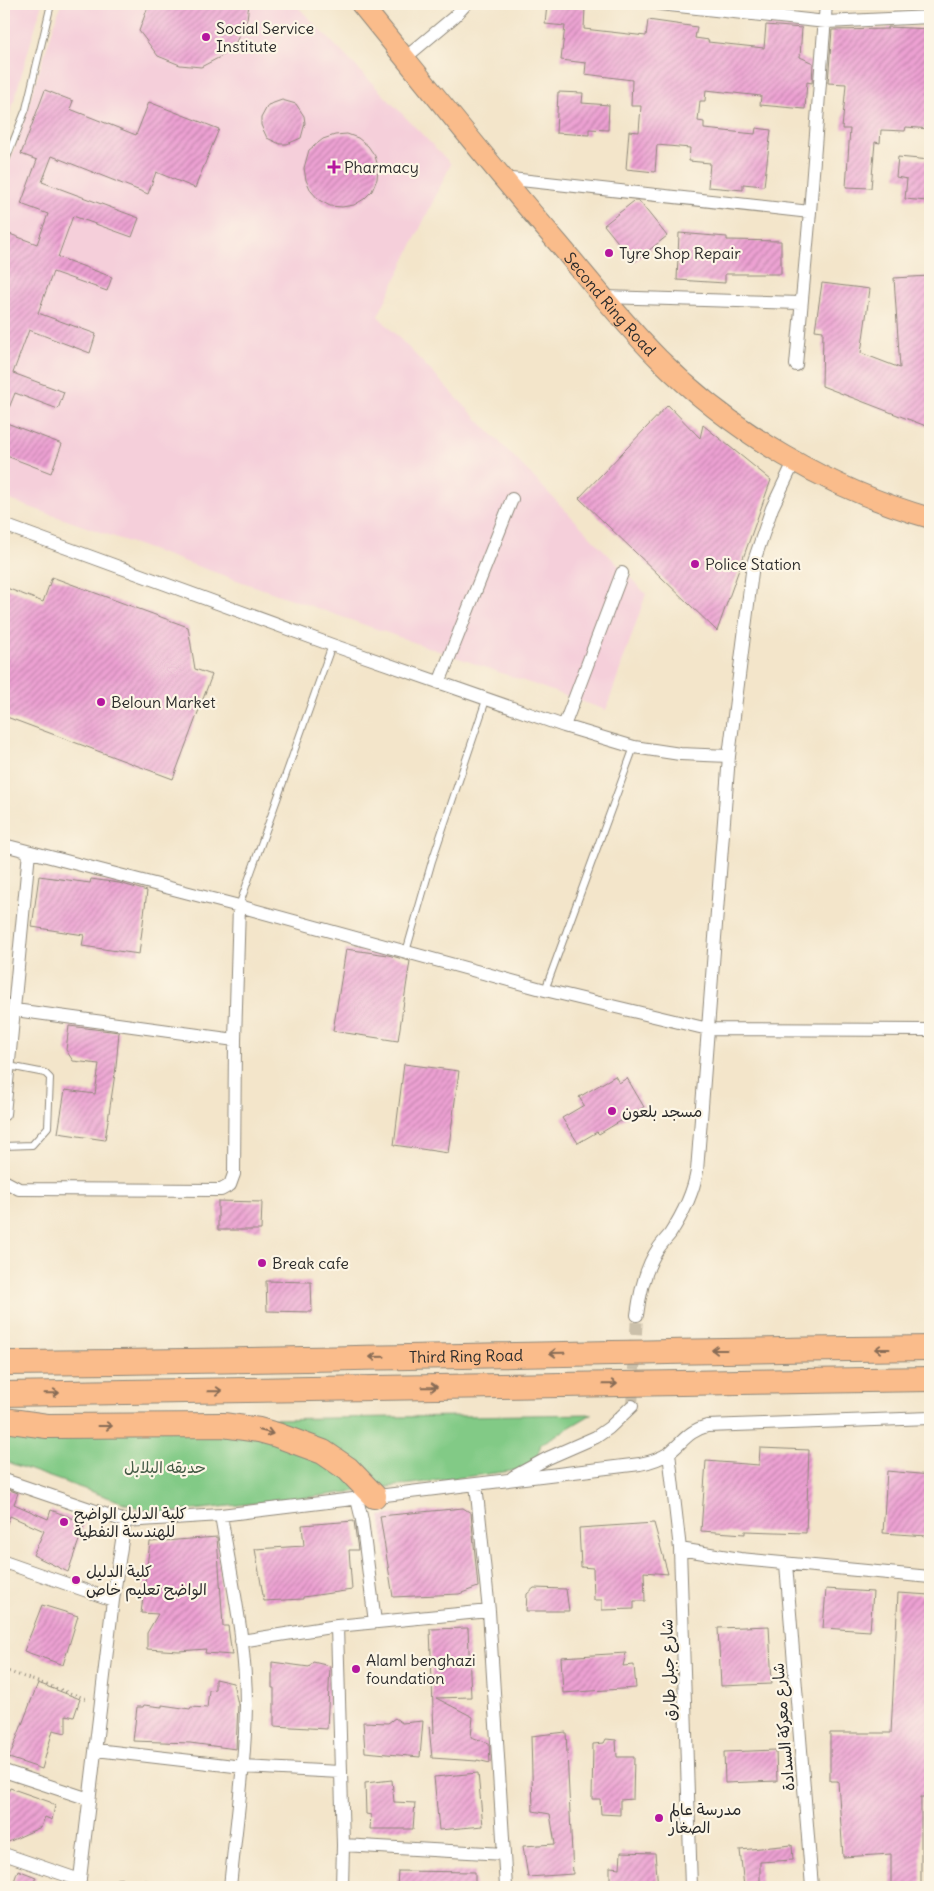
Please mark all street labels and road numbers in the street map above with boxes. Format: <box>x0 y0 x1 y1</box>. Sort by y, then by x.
street label: Second Ring Road <box>560 248 660 360</box>
street label: Third Ring Road <box>409 1345 523 1367</box>
street label: شارع جبل طارق <box>656 1618 682 1721</box>
street label: شارع معركة السدادة <box>767 1662 801 1792</box>

